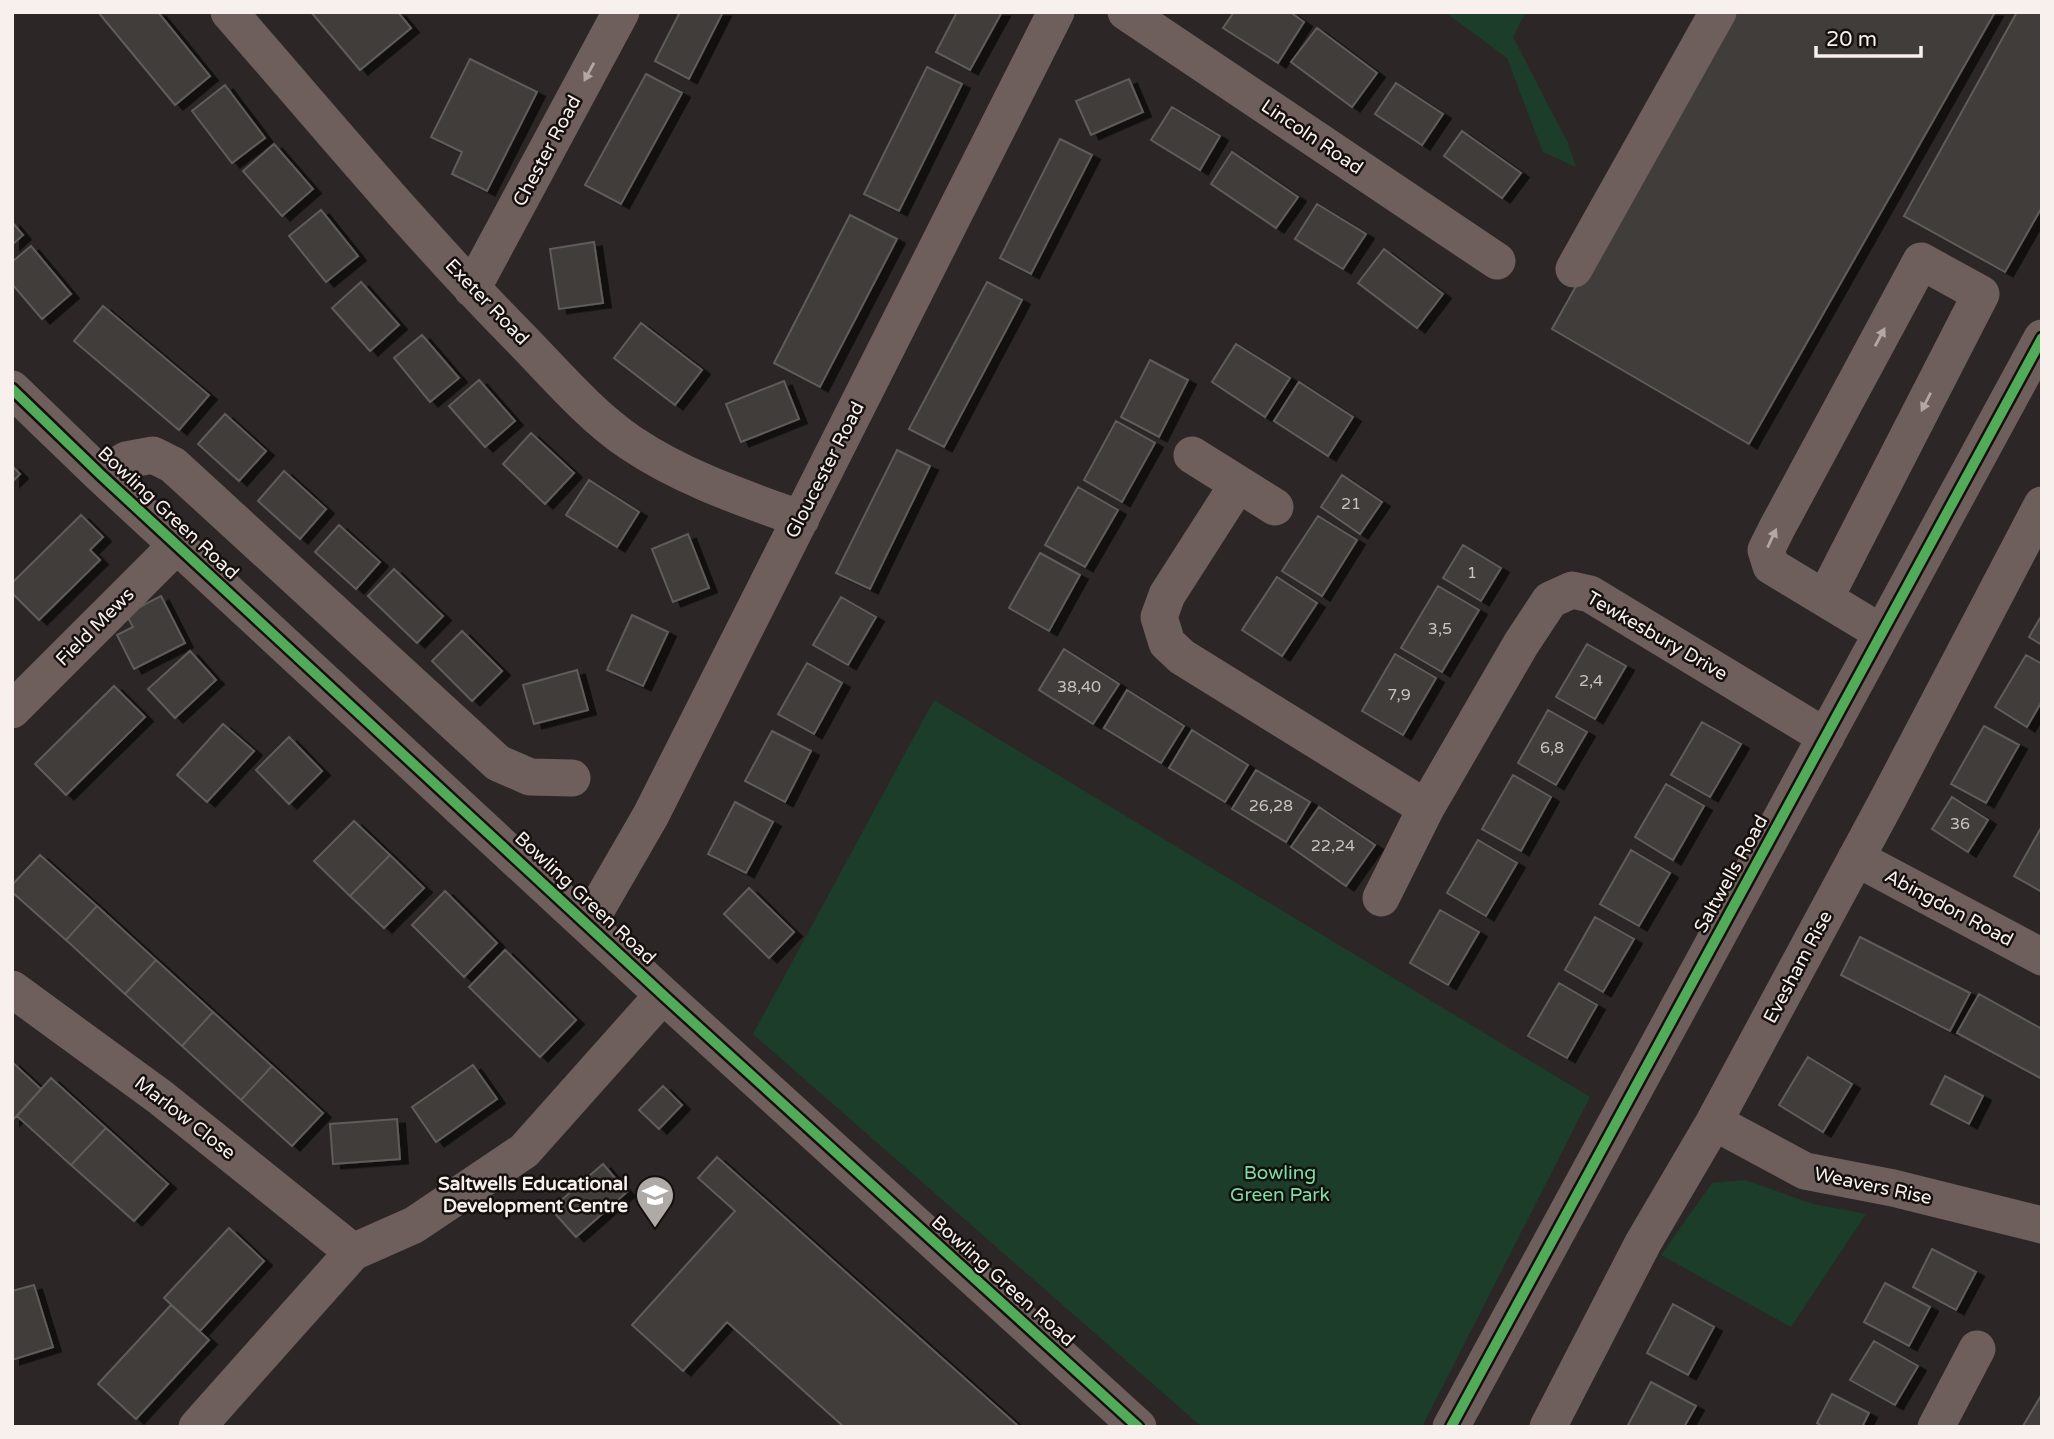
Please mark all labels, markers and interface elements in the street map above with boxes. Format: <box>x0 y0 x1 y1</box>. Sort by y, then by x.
scale bar <box>1816 14 1921 58</box>
text: 20 m <box>1826 27 1877 52</box>
one-way arrow <box>583 63 595 82</box>
street label: Chester Road <box>509 92 585 210</box>
street label: Lincoln Road <box>1257 95 1367 179</box>
street label: Exeter Road <box>441 255 533 349</box>
one-way arrow <box>1874 327 1886 347</box>
one-way arrow <box>1920 392 1931 412</box>
street label: Gloucester Road <box>781 398 869 542</box>
street label: Bowling Green Road <box>93 442 243 584</box>
house number: 21 <box>1341 494 1361 514</box>
one-way arrow <box>1767 527 1778 548</box>
house number: 1 <box>1467 563 1477 583</box>
street label: Field Mews <box>51 583 139 671</box>
street label: Tewkesbury Drive <box>1583 587 1731 685</box>
house number: 3,5 <box>1428 619 1452 639</box>
house number: 2,4 <box>1579 671 1603 691</box>
house number: 38,40 <box>1057 677 1101 697</box>
house number: 7,9 <box>1387 685 1411 705</box>
house number: 6,8 <box>1540 738 1564 758</box>
house number: 26,28 <box>1249 796 1293 816</box>
street label: Saltwells Road <box>1690 811 1772 937</box>
house number: 36 <box>1950 814 1970 834</box>
street label: Bowling Green Road <box>510 827 660 969</box>
house number: 22,24 <box>1311 836 1355 856</box>
street label: Abingdon Road <box>1881 865 2017 951</box>
street label: Evesham Rise <box>1759 907 1837 1027</box>
street label: Marlow Close <box>130 1072 240 1164</box>
park label: Bowling Green Park <box>1230 1162 1330 1206</box>
street label: Weavers Rise <box>1812 1163 1934 1209</box>
place label: Saltwells Educational Development Centre <box>438 1173 628 1218</box>
school or university icon: Saltwells Educational Development Centre <box>634 1174 676 1229</box>
street label: Bowling Green Road <box>927 1211 1079 1351</box>

